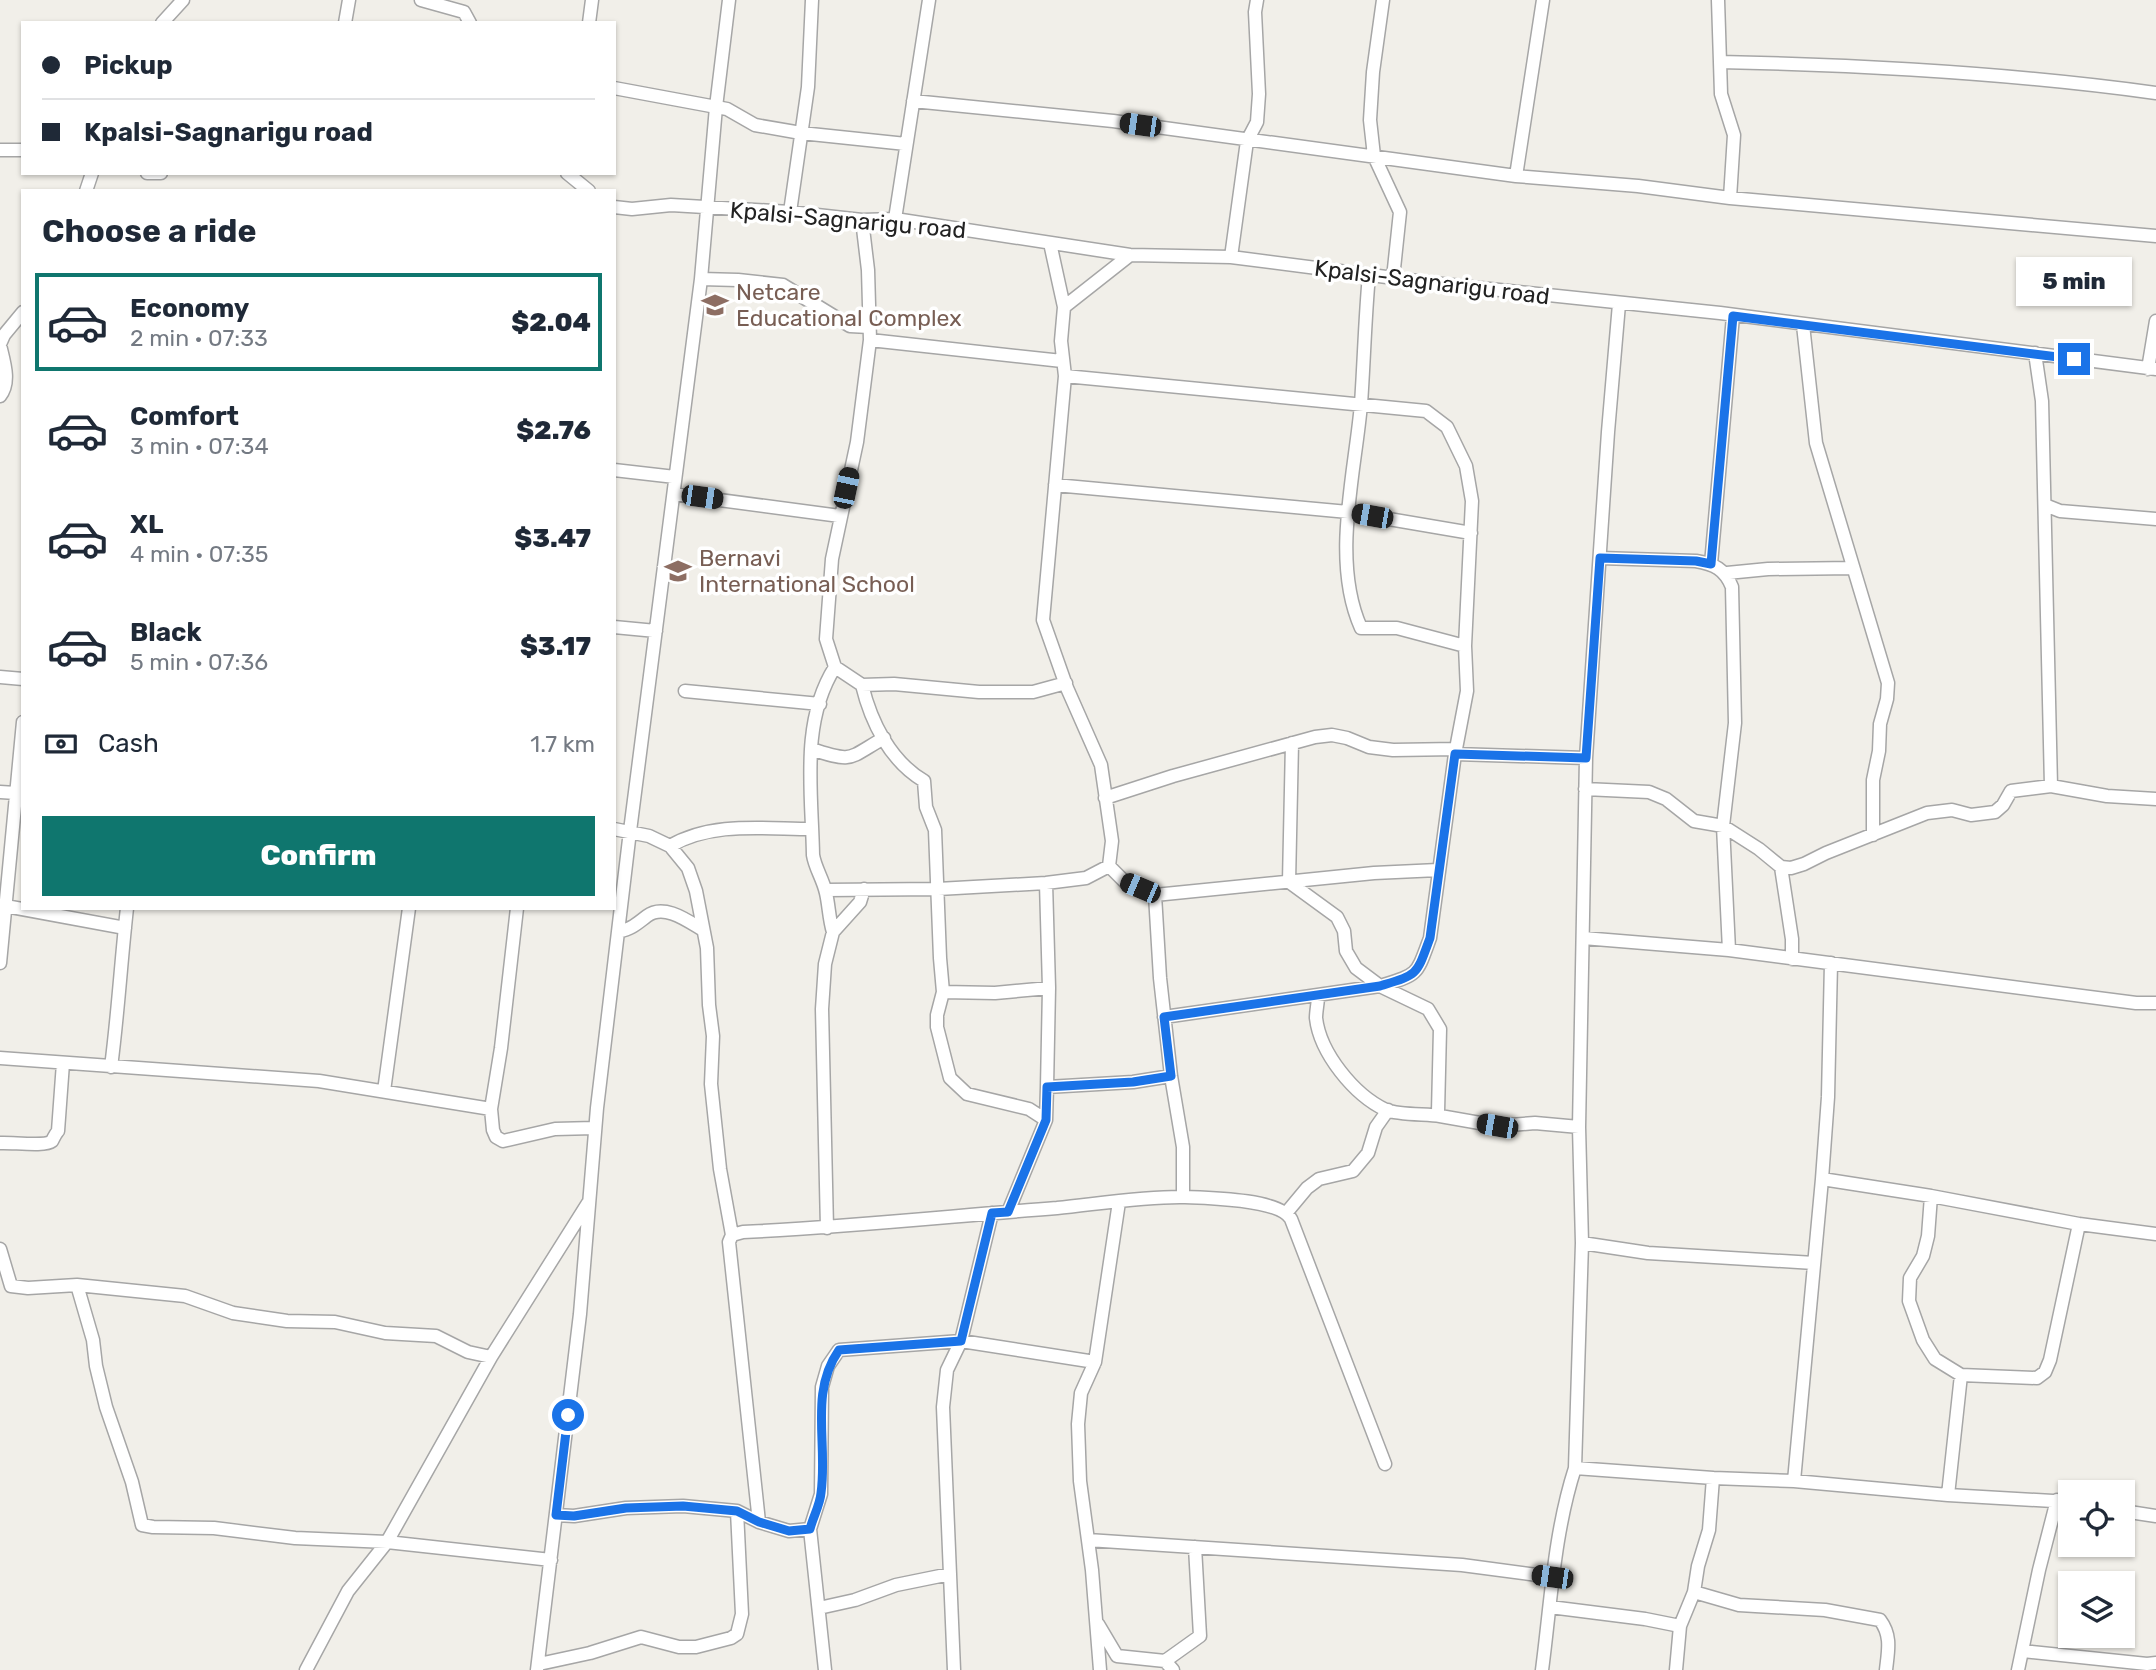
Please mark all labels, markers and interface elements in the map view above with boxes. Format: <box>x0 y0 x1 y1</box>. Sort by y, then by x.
text: Pickup <box>84 50 173 81</box>
car <box>1118 112 1163 138</box>
text: Kpalsi-Sagnarigu road <box>84 117 373 148</box>
street label: Kpalsi-Sagnarigu road <box>729 196 967 244</box>
text: Choose a ride <box>42 212 256 250</box>
street label: Kpalsi-Sagnarigu road <box>1313 254 1551 310</box>
callout: 5 min <box>2016 258 2132 306</box>
text: 5 min <box>2042 267 2106 295</box>
place label: Netcare Educational Complex <box>736 278 962 332</box>
school or university icon: Netcare Educational Complex <box>700 290 730 320</box>
icon: car <box>46 291 109 354</box>
text: Economy <box>130 293 249 324</box>
text: $2.04 <box>511 307 591 338</box>
text: 2 min · 07:33 <box>130 324 268 352</box>
route end <box>2058 343 2090 375</box>
icon: car <box>46 399 109 462</box>
text: Comfort <box>130 401 239 432</box>
text: $2.76 <box>516 415 591 446</box>
text: 3 min · 07:34 <box>130 432 269 460</box>
car <box>832 465 861 511</box>
car <box>680 484 725 510</box>
car <box>1350 502 1395 530</box>
icon: car <box>46 507 109 570</box>
text: XL <box>130 509 163 540</box>
text: $3.47 <box>514 523 591 554</box>
text: 4 min · 07:35 <box>130 540 269 568</box>
place label: Bernavi International School <box>699 544 915 598</box>
school or university icon: Bernavi International School <box>663 556 693 586</box>
icon: car <box>46 615 109 678</box>
text: Black <box>130 617 202 648</box>
text: $3.17 <box>520 631 591 662</box>
text: 5 min · 07:36 <box>130 648 268 676</box>
icon: cash <box>42 725 80 763</box>
text: Cash <box>98 728 159 759</box>
text: 1.7 km <box>530 730 595 758</box>
button: Confirm <box>42 816 595 896</box>
car <box>1117 870 1164 906</box>
car <box>1475 1112 1520 1140</box>
route start <box>552 1399 584 1431</box>
map controls <box>2058 1480 2135 1648</box>
button: locate <box>2058 1480 2135 1557</box>
car <box>1530 1564 1575 1590</box>
button: layers <box>2058 1571 2135 1648</box>

